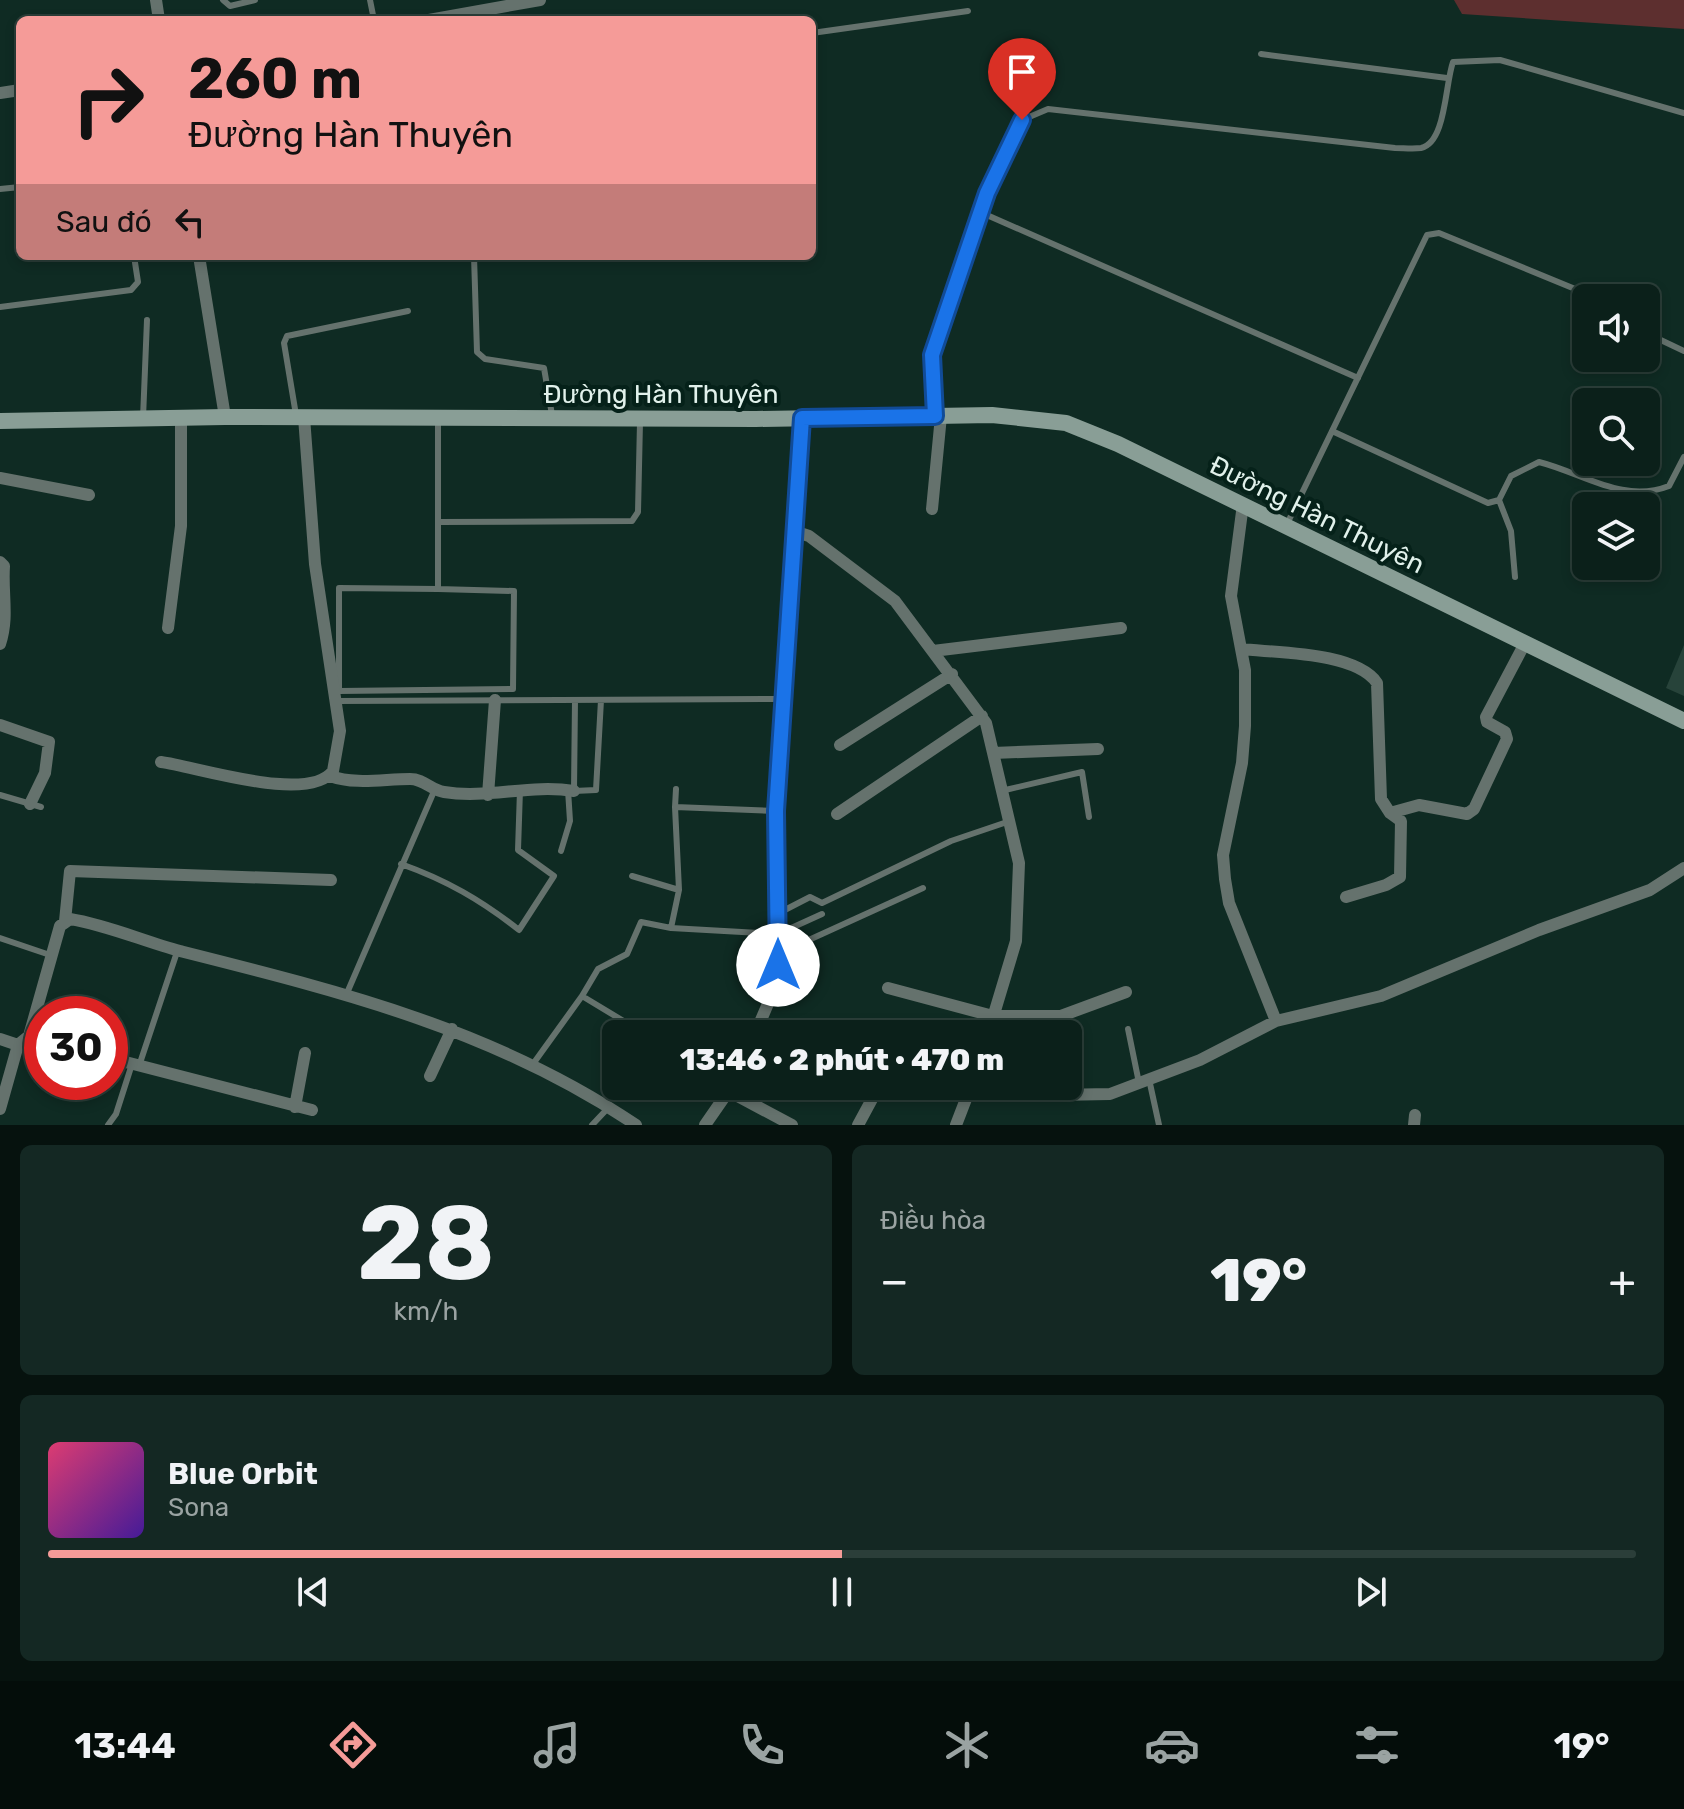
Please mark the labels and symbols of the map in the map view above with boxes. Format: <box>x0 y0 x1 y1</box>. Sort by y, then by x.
pin <box>988 38 1056 120</box>
street label: Đường Hàn Thuyên <box>544 379 778 410</box>
street label: Đường Hàn Thuyên <box>1205 450 1429 580</box>
position arrow <box>736 923 820 1007</box>
speed limit sign: 30 <box>24 996 128 1100</box>

